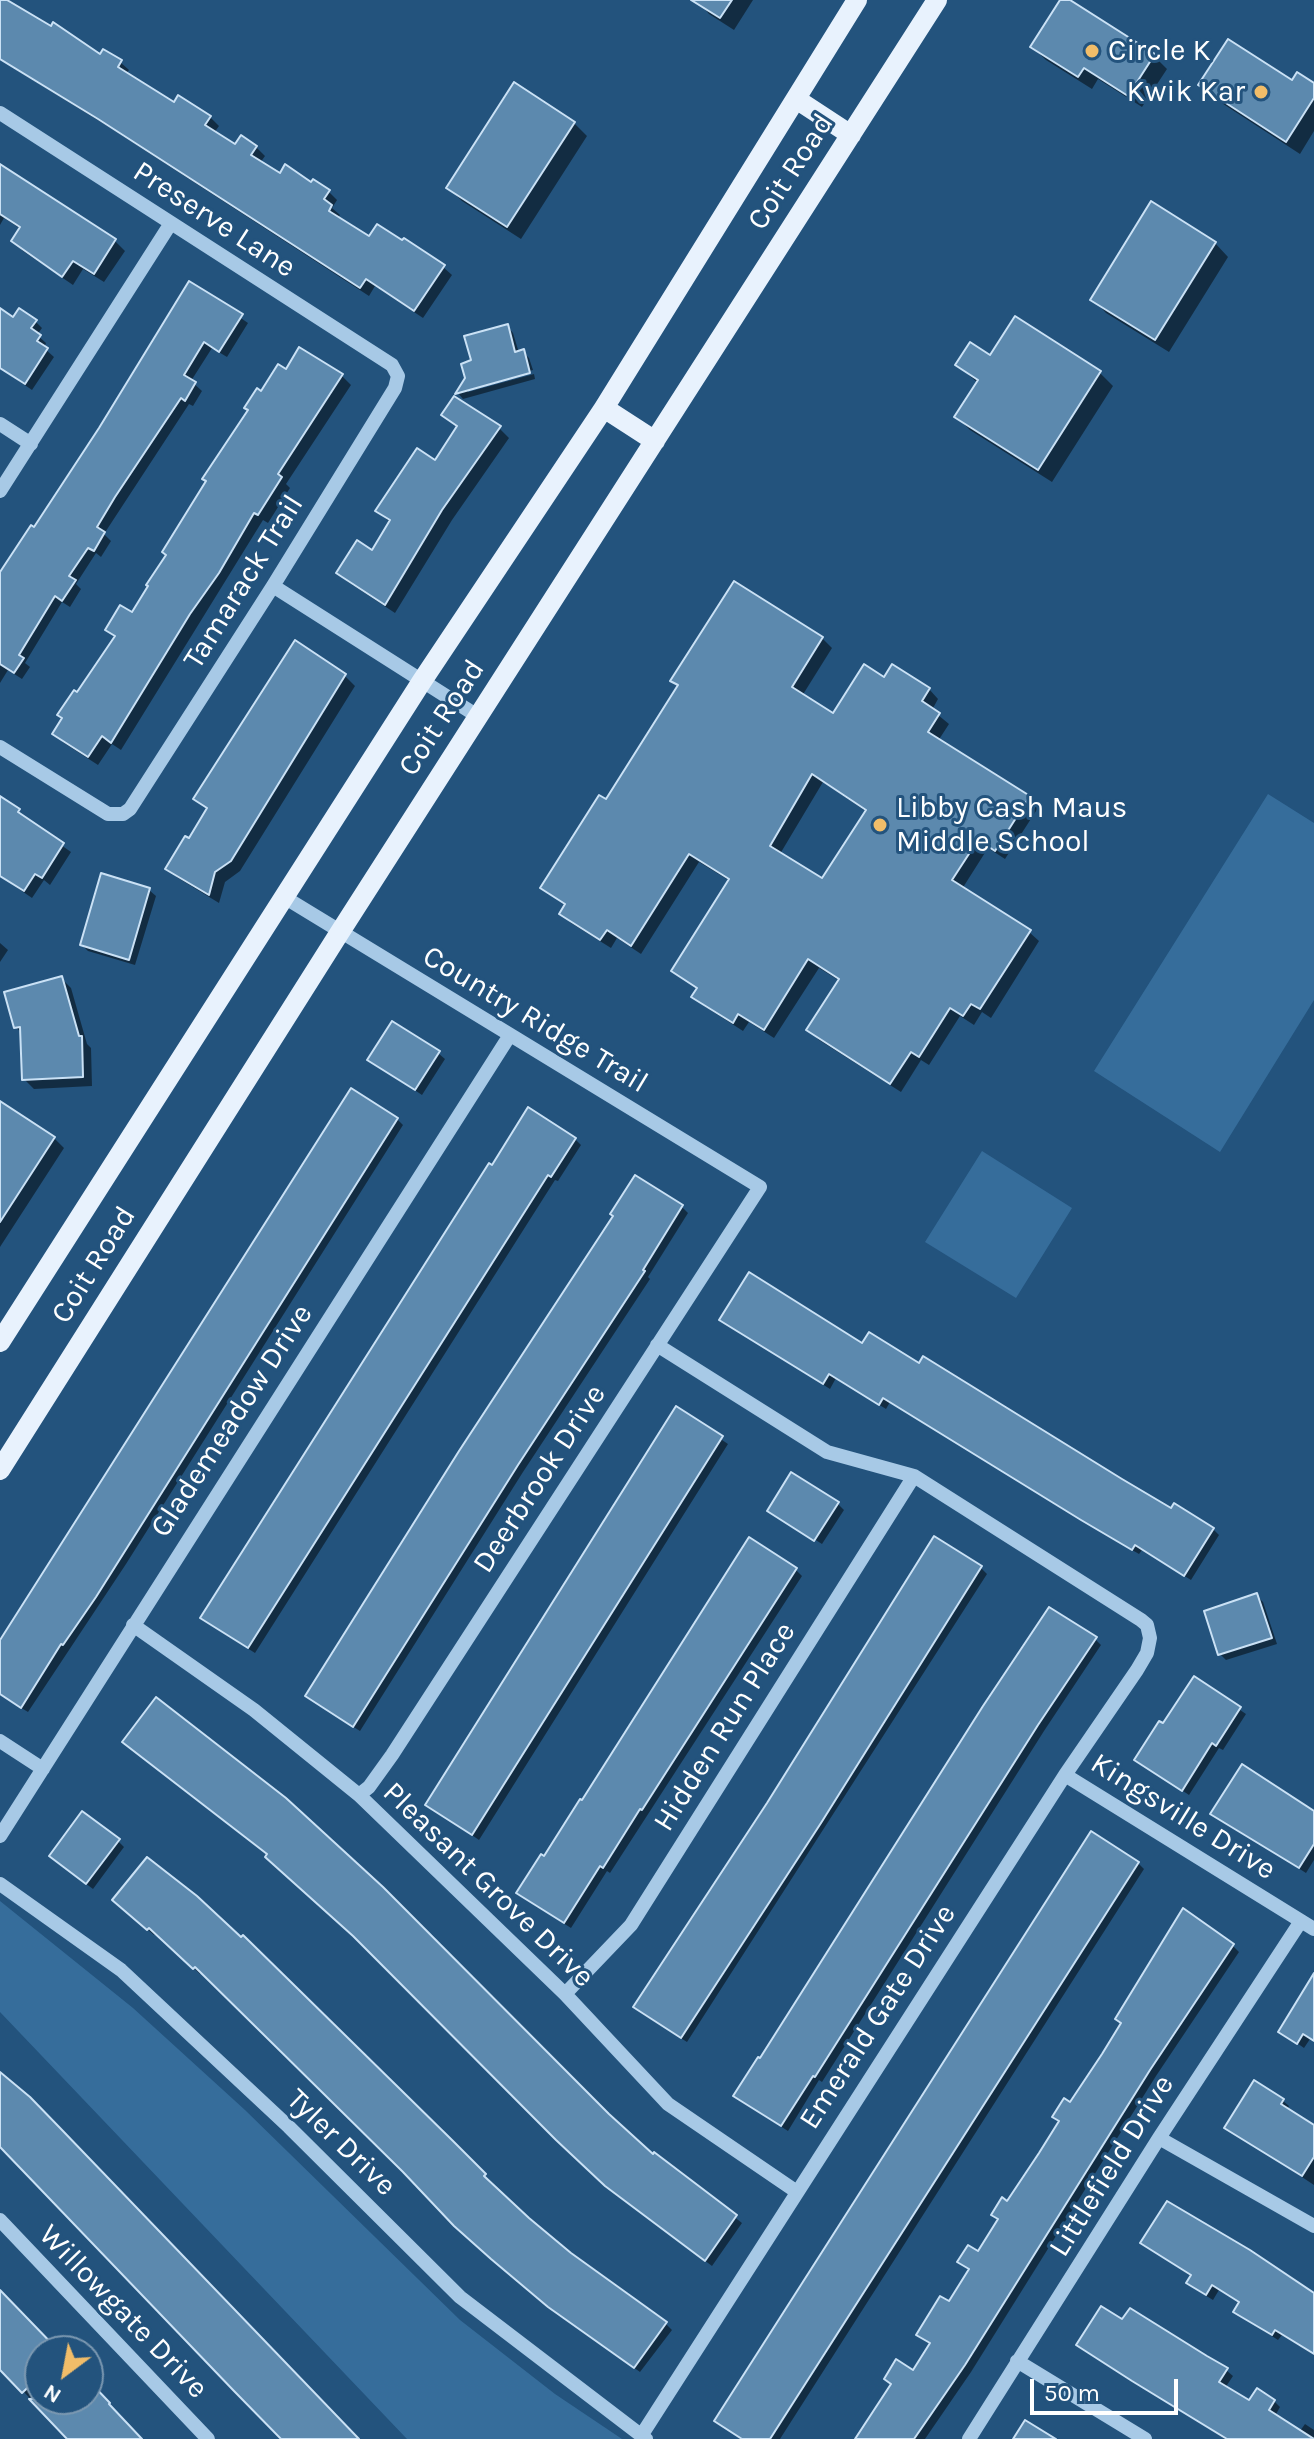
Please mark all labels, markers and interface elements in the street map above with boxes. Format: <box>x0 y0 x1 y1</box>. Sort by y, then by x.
place label: Circle K <box>1108 33 1211 69</box>
marker: Circle K <box>1083 42 1101 60</box>
place label: Kwik Kar <box>1126 74 1245 110</box>
marker: Kwik Kar <box>1252 83 1270 101</box>
street label: Coit Road <box>740 107 842 237</box>
street label: Preserve Lane <box>126 154 302 286</box>
street label: Tamarack Trail <box>176 489 312 675</box>
street label: Coit Road <box>391 653 493 783</box>
place label: Libby Cash Maus Middle School <box>896 790 1127 860</box>
marker: Libby Cash Maus Middle School <box>871 816 889 834</box>
street label: Country Ridge Trail <box>416 939 654 1101</box>
street label: Coit Road <box>44 1200 144 1330</box>
street label: Glademeadow Drive <box>143 1298 321 1544</box>
street label: Deerbrook Drive <box>466 1378 614 1580</box>
street label: Hidden Run Place <box>646 1616 804 1838</box>
street label: Kingsville Drive <box>1084 1746 1282 1888</box>
street label: Pleasant Grove Drive <box>375 1775 601 1995</box>
street label: Emerald Gate Drive <box>792 1898 964 2136</box>
street label: Littlefield Drive <box>1042 2069 1182 2263</box>
street label: Tyler Drive <box>279 2082 403 2204</box>
street label: Willowgate Drive <box>31 2217 215 2407</box>
north arrow <box>24 2335 104 2415</box>
scale bar <box>1034 2363 1182 2413</box>
text: N <box>39 2378 66 2409</box>
text: 50 m <box>1044 2379 1100 2407</box>

